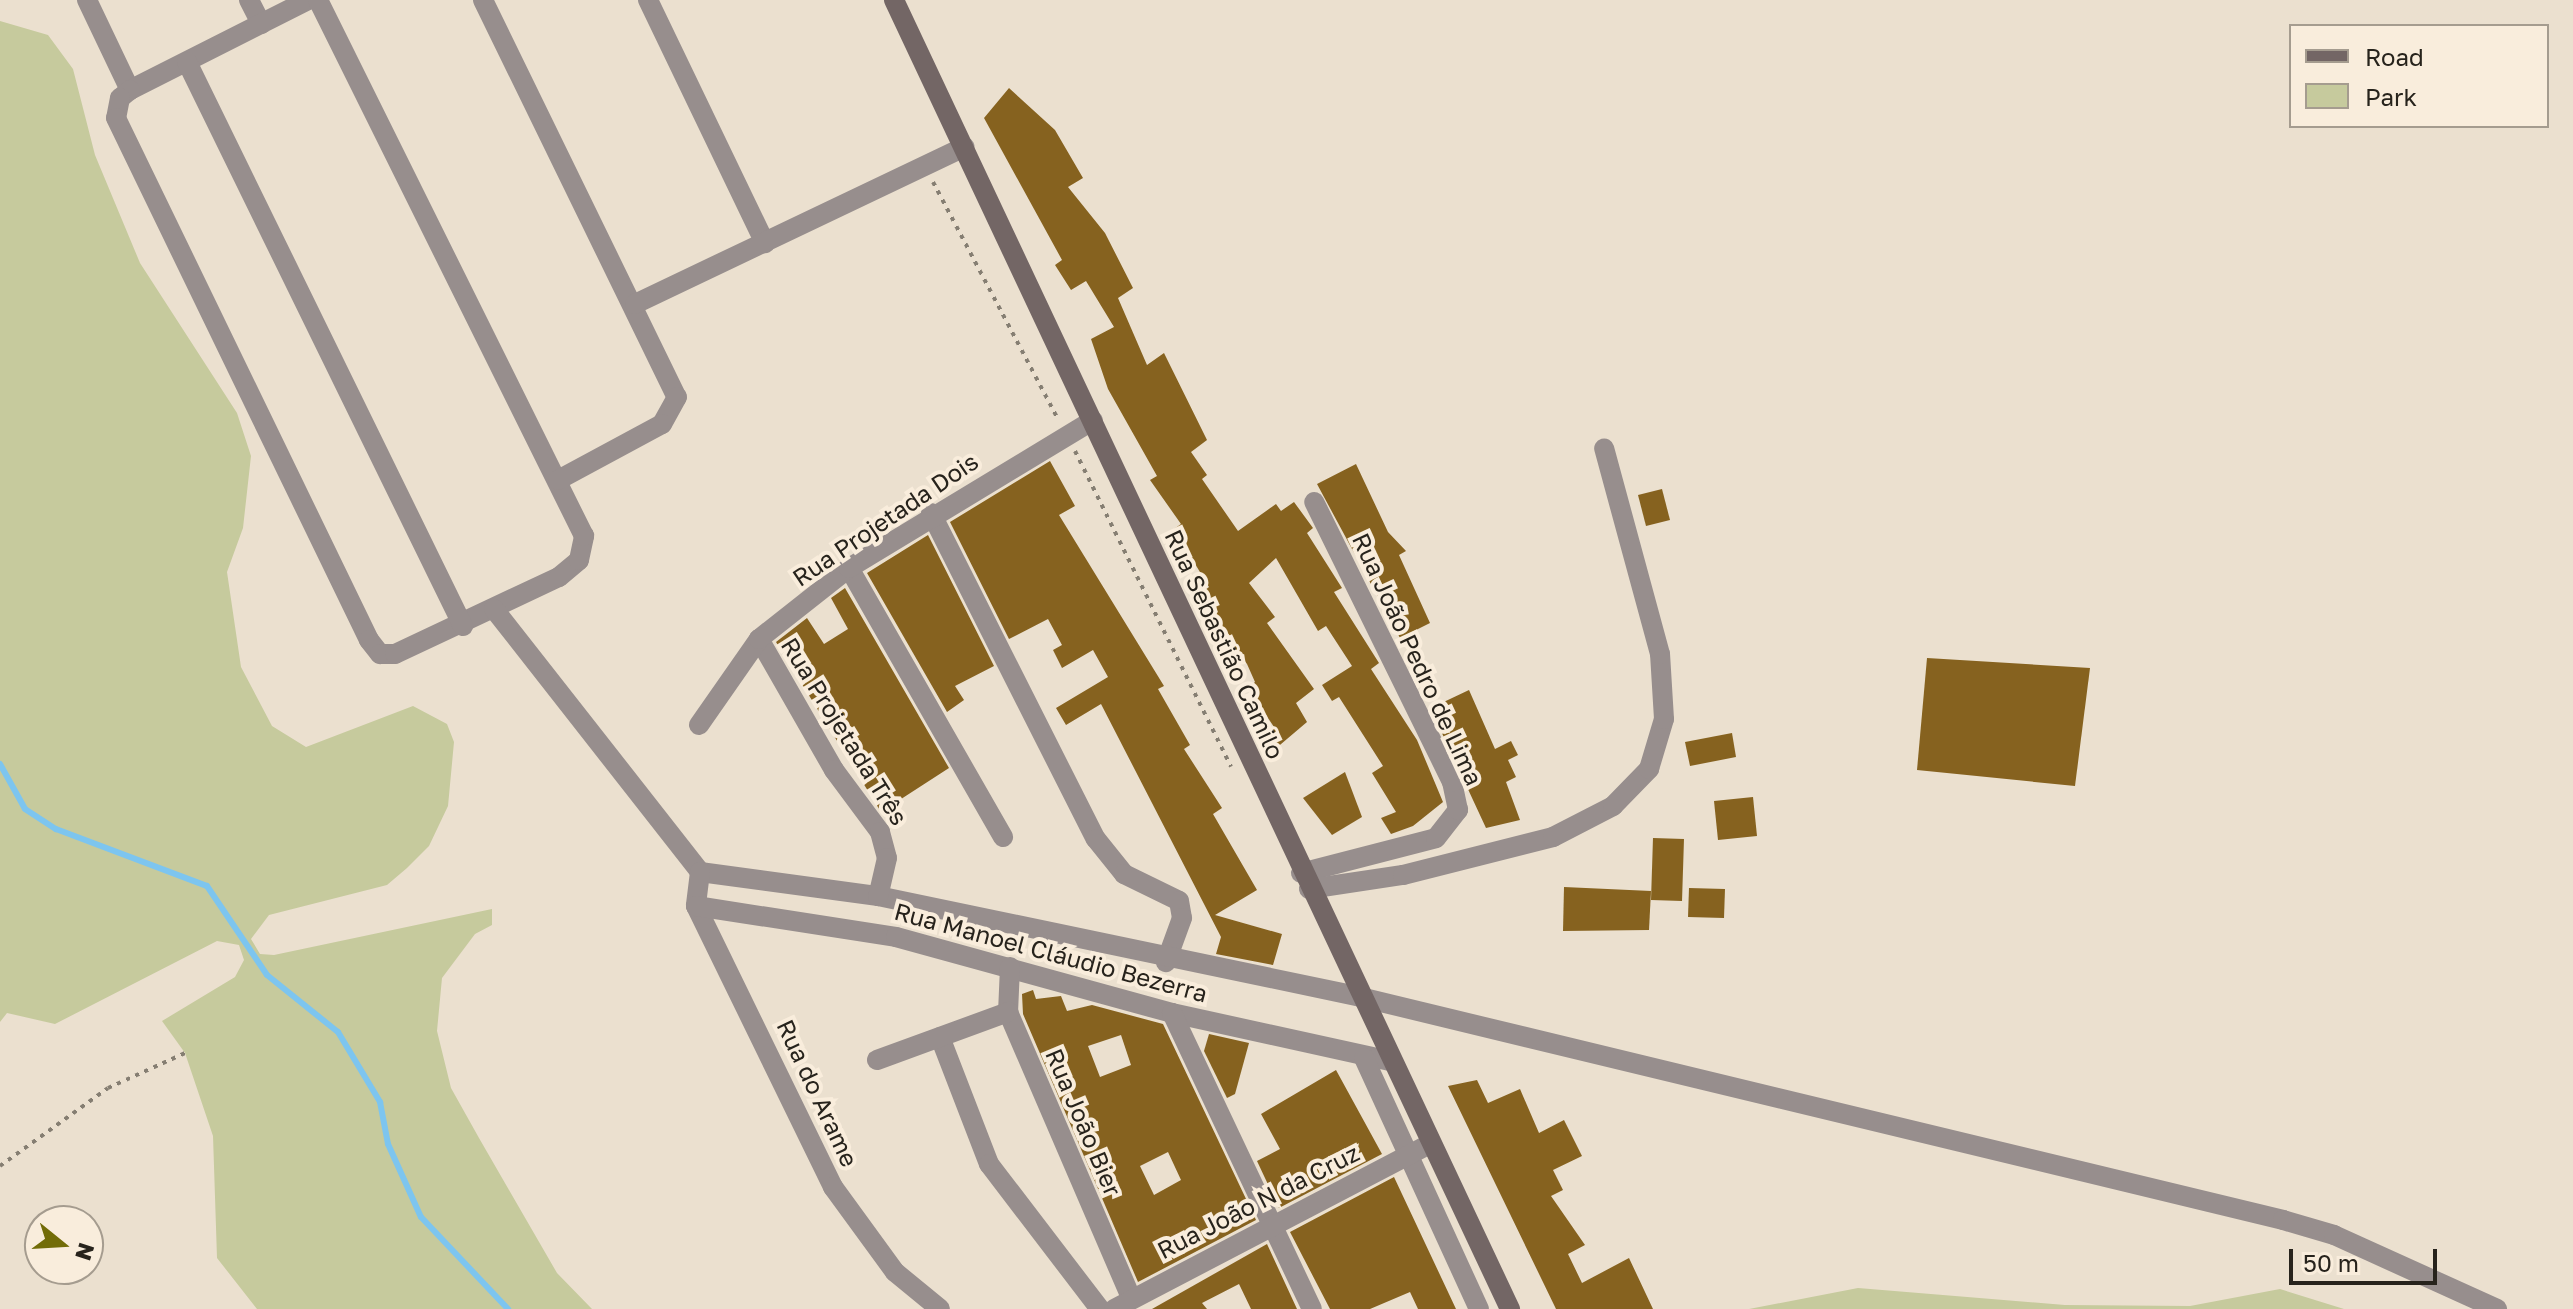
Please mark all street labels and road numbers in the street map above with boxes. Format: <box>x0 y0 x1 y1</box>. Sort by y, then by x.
street label: Rua Projetada Dois <box>787 446 983 592</box>
street label: Rua Sebastião Camilo <box>1159 525 1291 763</box>
street label: Rua João Pedro de Lima <box>1347 528 1489 790</box>
street label: Rua Projetada Três <box>776 632 914 830</box>
street label: Rua Manoel Cláudio Bezerra <box>891 896 1211 1008</box>
street label: Rua do Arame <box>771 1015 865 1171</box>
street label: Rua João Bier <box>1040 1044 1128 1200</box>
street label: Rua João N da Cruz <box>1152 1138 1364 1264</box>

